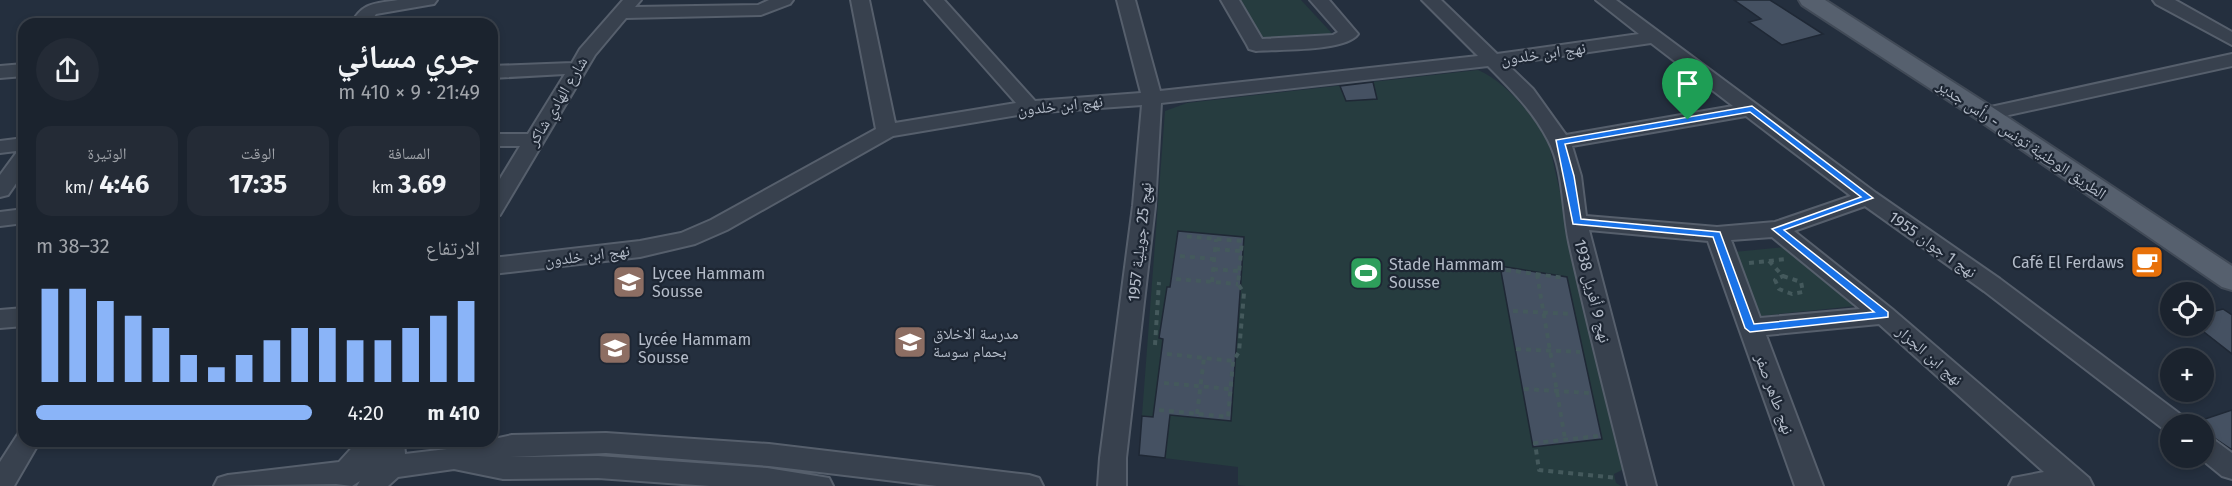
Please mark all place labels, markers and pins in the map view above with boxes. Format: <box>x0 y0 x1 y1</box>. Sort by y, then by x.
pin <box>1662 58 1713 120</box>
cafe icon: Café El Ferdaws <box>2129 244 2165 280</box>
place label: Café El Ferdaws <box>2012 253 2124 272</box>
sports icon: Stade Hammam Sousse <box>1348 255 1384 291</box>
place label: Stade Hammam Sousse <box>1389 255 1504 292</box>
school or university icon: Lycee Hammam Sousse <box>611 264 647 300</box>
place label: Lycee Hammam Sousse <box>652 264 765 301</box>
school or university icon: مدرسة الاخلاق بحمام سوسة <box>892 324 928 360</box>
place label: مدرسة الاخلاق بحمام سوسة <box>933 324 1018 362</box>
school or university icon: Lycée Hammam Sousse <box>597 330 633 366</box>
place label: Lycée Hammam Sousse <box>638 330 751 367</box>

